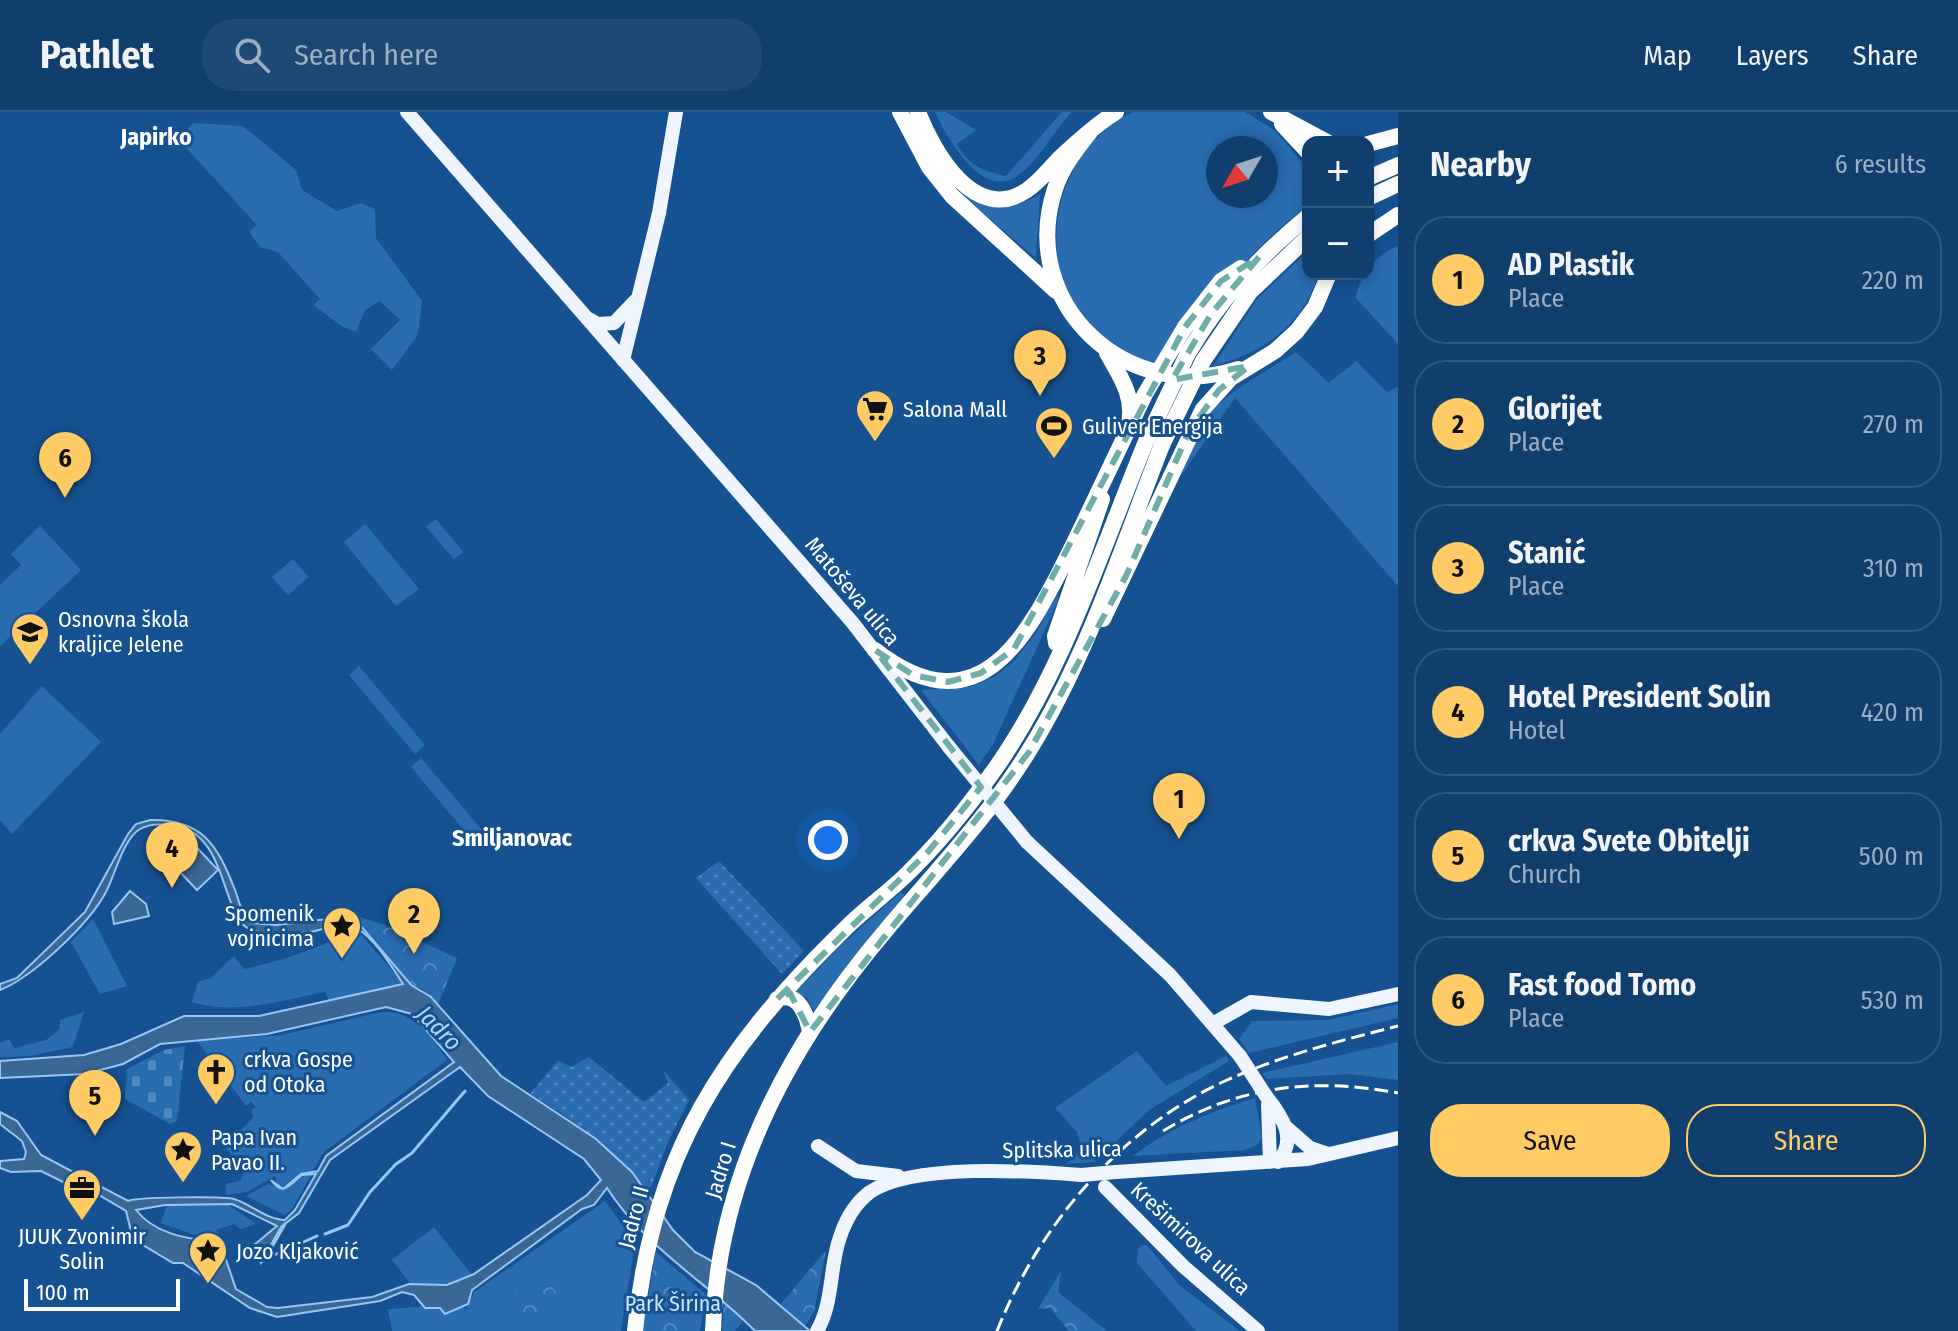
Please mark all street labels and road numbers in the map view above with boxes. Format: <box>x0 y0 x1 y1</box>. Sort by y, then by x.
street label: Matoševa ulica <box>799 532 906 651</box>
street label: Splitska ulica <box>1002 1135 1122 1164</box>
street label: Jadro I <box>699 1138 742 1202</box>
street label: Krešimirova ulica <box>1125 1176 1256 1301</box>
street label: Jadro II <box>612 1183 655 1251</box>

